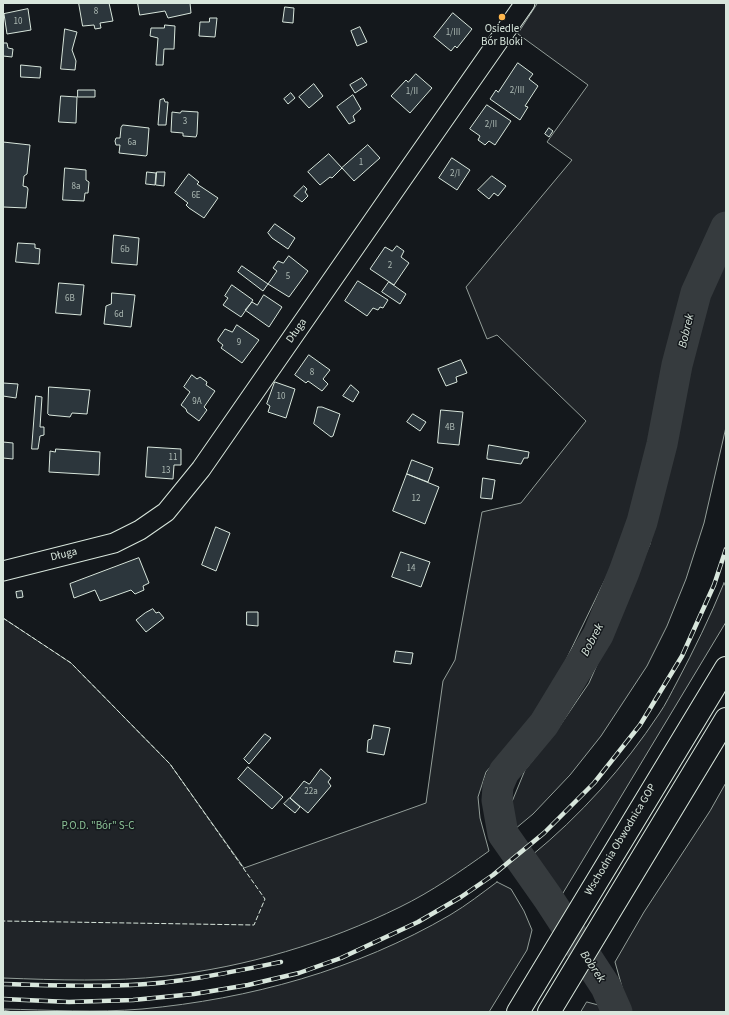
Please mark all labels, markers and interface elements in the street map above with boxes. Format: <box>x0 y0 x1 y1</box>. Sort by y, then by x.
house number: 8 <box>94 7 98 17</box>
marker: Osiedle Bór Bloki <box>497 12 507 22</box>
house number: 10 <box>14 17 22 27</box>
place label: Osiedle Bór Bloki <box>481 23 523 49</box>
house number: 1/III <box>446 28 460 38</box>
house number: 2/III <box>510 86 524 96</box>
house number: 1/II <box>406 87 418 97</box>
house number: 3 <box>183 117 187 127</box>
house number: 2/II <box>485 120 497 130</box>
house number: 6a <box>127 138 137 148</box>
house number: 1 <box>359 158 363 168</box>
house number: 2/I <box>450 169 460 179</box>
house number: 8a <box>71 182 81 192</box>
house number: 6E <box>191 191 201 201</box>
house number: 6b <box>120 245 130 255</box>
house number: 2 <box>388 261 392 271</box>
house number: 5 <box>286 272 290 282</box>
house number: 6B <box>65 294 75 304</box>
house number: 6d <box>114 310 124 320</box>
water label: Bobrek <box>676 312 698 350</box>
street label: Długa <box>284 316 310 346</box>
house number: 9 <box>237 338 241 348</box>
house number: 8 <box>310 368 314 378</box>
house number: 10 <box>277 392 285 402</box>
house number: 9A <box>192 397 202 407</box>
house number: 4B <box>445 423 455 433</box>
house number: 11 <box>169 453 177 463</box>
house number: 13 <box>162 466 170 476</box>
house number: 12 <box>412 494 420 504</box>
street label: Długa <box>49 545 79 565</box>
house number: 14 <box>407 564 415 574</box>
water label: Bobrek <box>578 621 608 659</box>
street label: Wschodnia Obwodnica GOP <box>582 782 660 898</box>
house number: 22a <box>304 787 318 797</box>
park label: P.O.D. "Bór" S-C <box>61 820 135 834</box>
water label: Bobrek <box>576 949 608 985</box>

